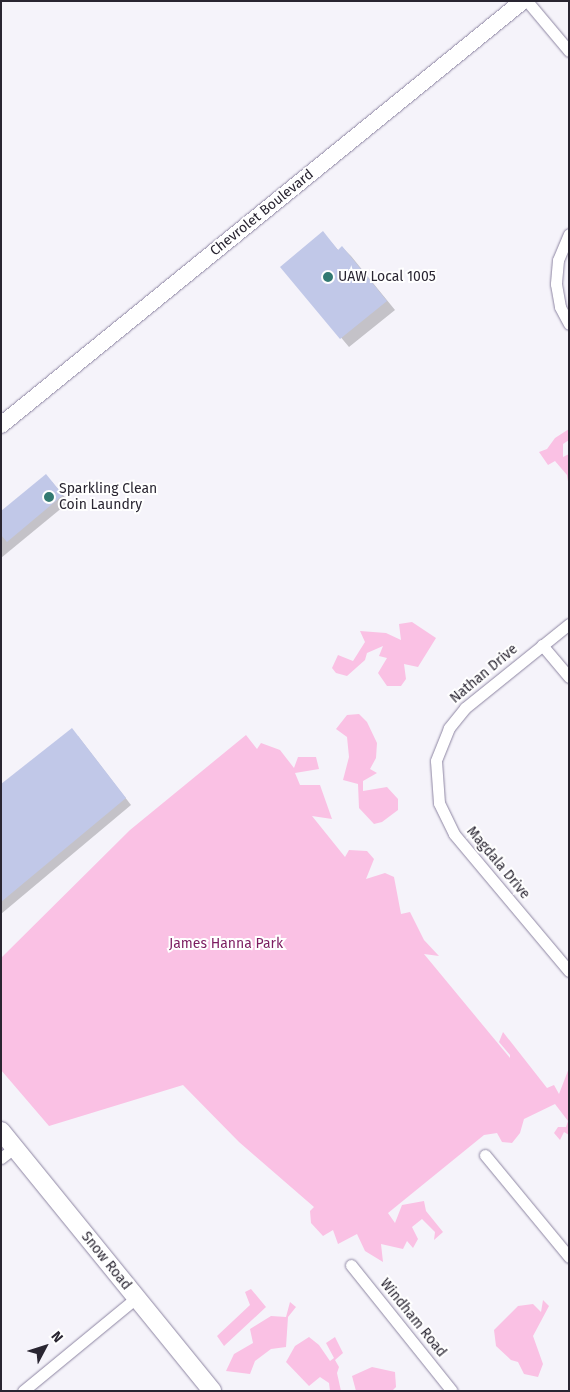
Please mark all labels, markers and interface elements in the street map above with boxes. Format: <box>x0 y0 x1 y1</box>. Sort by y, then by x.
street label: Chevrolet Boulevard <box>207 166 317 260</box>
place label: UAW Local 1005 <box>338 269 436 285</box>
marker: UAW Local 1005 <box>322 271 334 283</box>
place label: Sparkling Clean Coin Laundry <box>59 481 157 514</box>
marker: Sparkling Clean Coin Laundry <box>43 491 55 503</box>
street label: Nathan Drive <box>447 641 521 707</box>
street label: Magdala Drive <box>463 823 533 903</box>
park label: James Hanna Park <box>169 936 283 952</box>
street label: Snow Road <box>77 1228 135 1294</box>
street label: Windham Road <box>376 1275 450 1361</box>
north arrow <box>20 1322 70 1372</box>
text: N <box>47 1328 66 1346</box>

